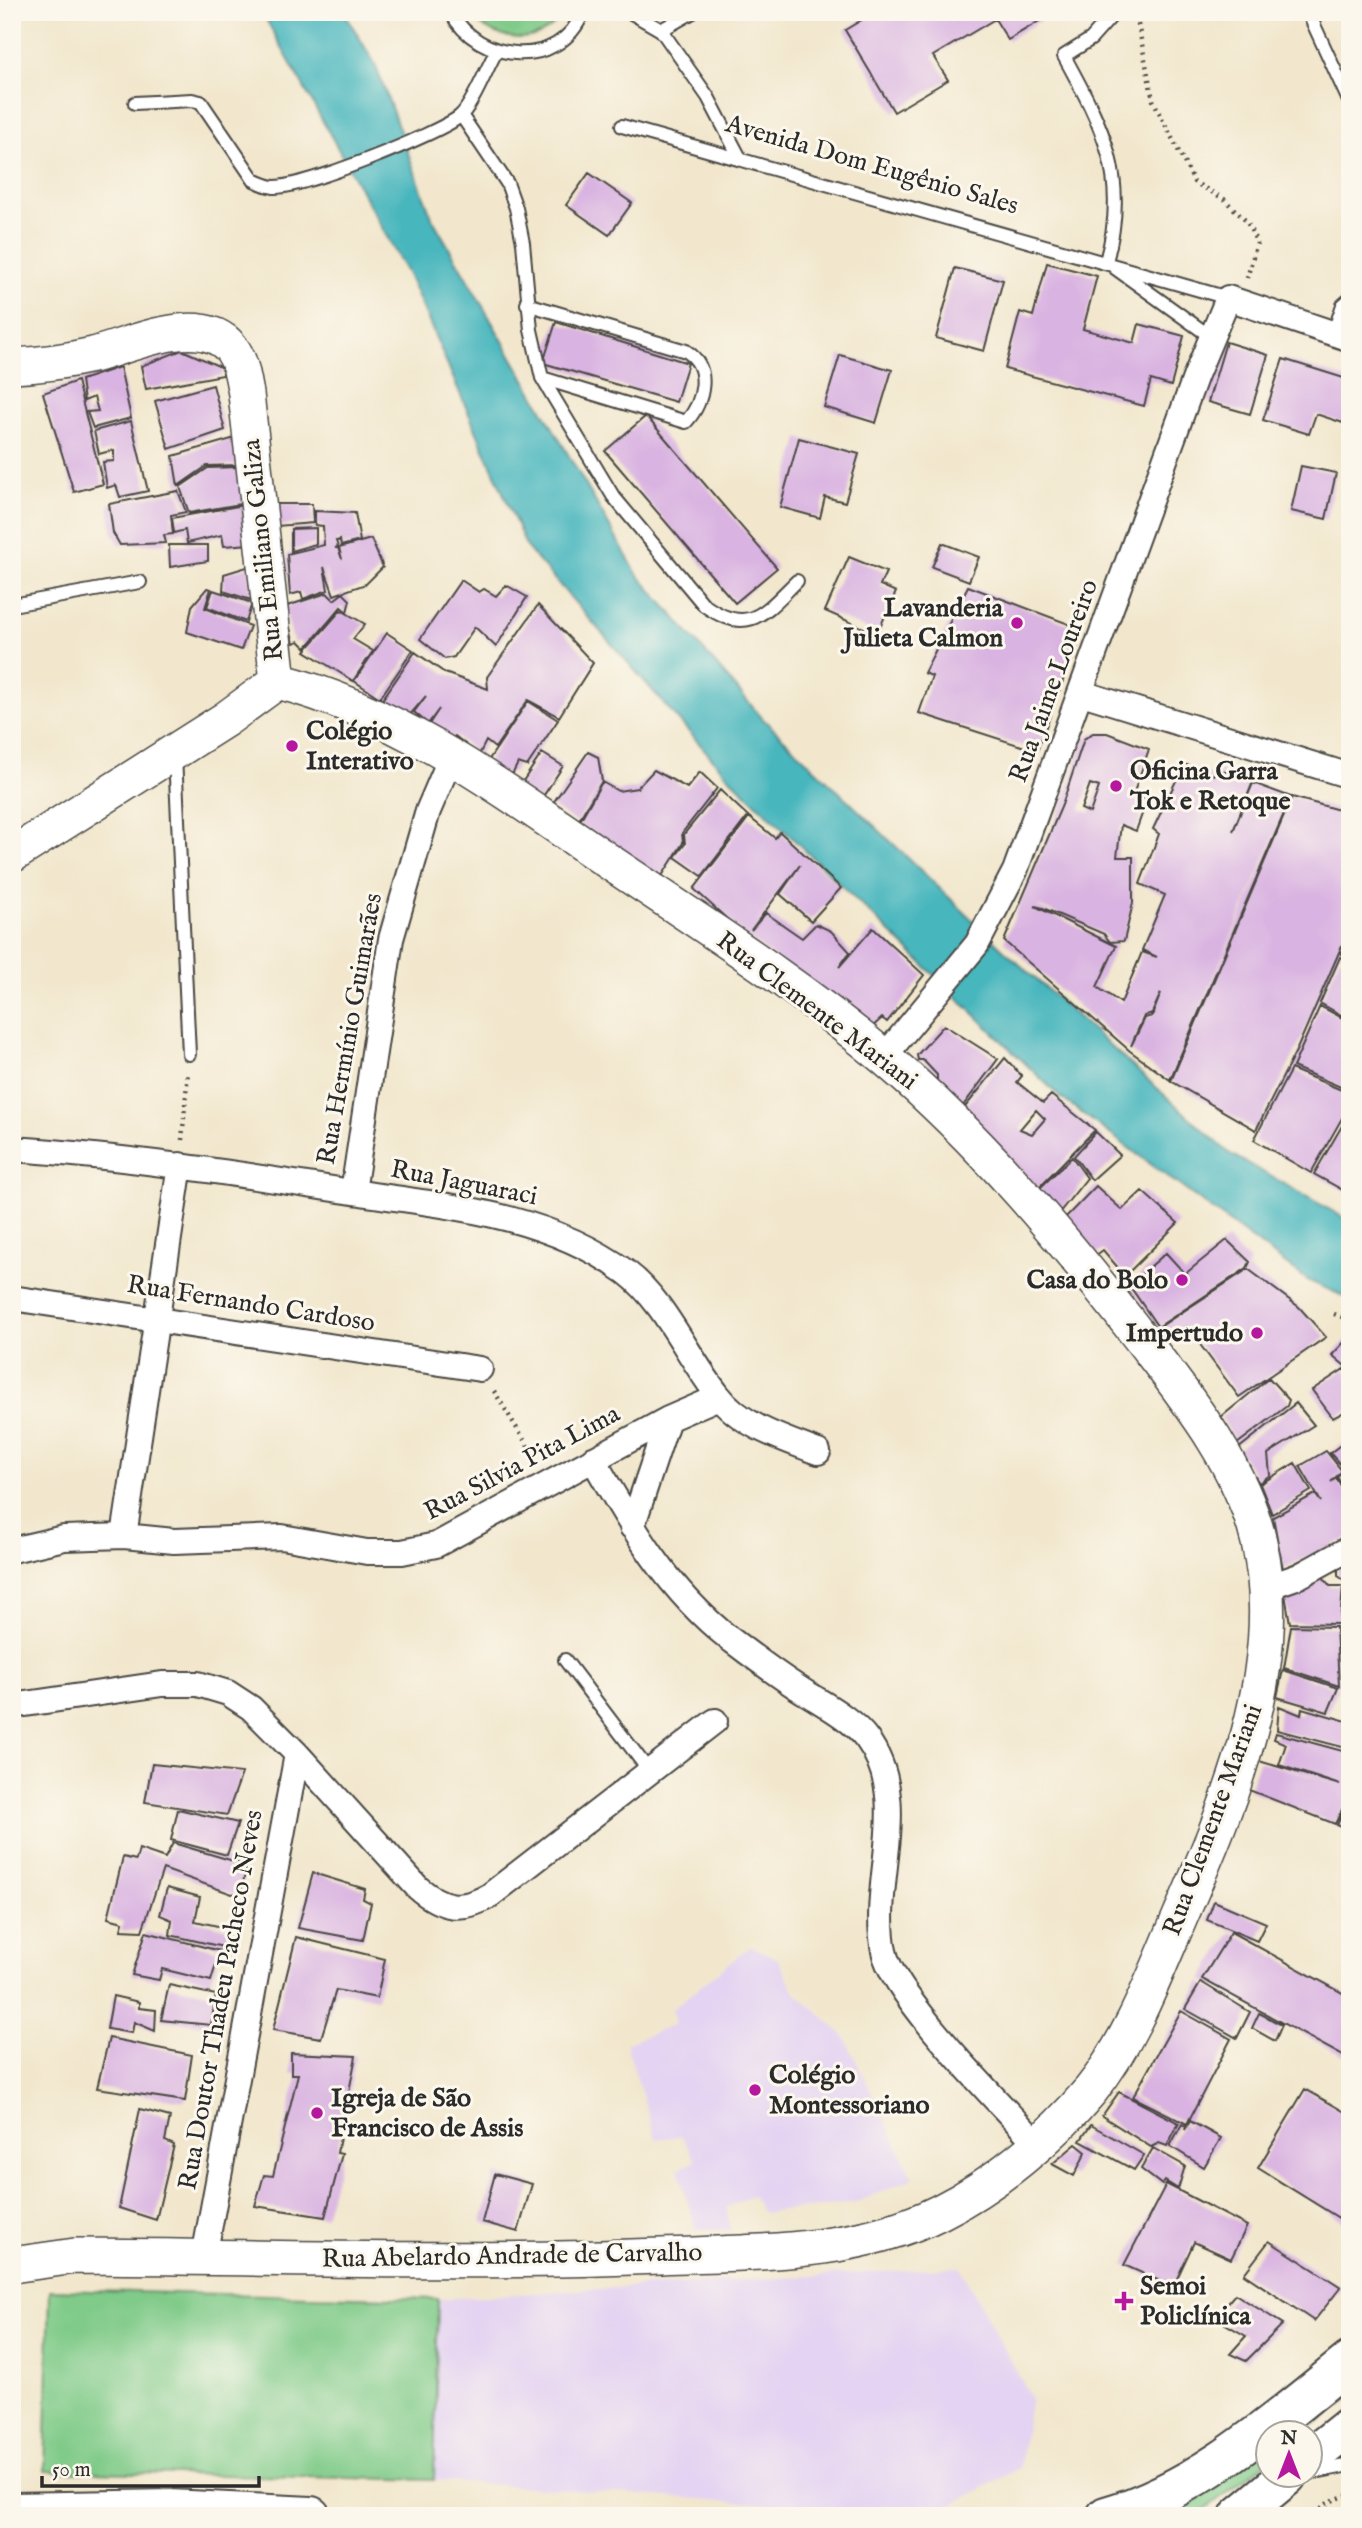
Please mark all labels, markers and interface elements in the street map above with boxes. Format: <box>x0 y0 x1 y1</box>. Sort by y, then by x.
street label: Avenida Dom Eugênio Sales <box>721 107 1022 223</box>
street label: Rua Emiliano Galiza <box>235 437 291 663</box>
street label: Rua Jaime Loureiro <box>1002 575 1106 787</box>
place label: Lavanderia Julieta Calmon <box>840 592 1004 655</box>
marker: Lavanderia Julieta Calmon <box>1009 615 1025 631</box>
place label: Colégio Interativo <box>306 715 414 778</box>
marker: Colégio Interativo <box>284 738 300 754</box>
place label: Oficina Garra Tok e Retoque <box>1129 755 1290 818</box>
marker: Oficina Garra Tok e Retoque <box>1108 778 1124 794</box>
street label: Rua Hermínio Guimarães <box>310 891 390 1167</box>
street label: Rua Clemente Mariani <box>710 924 924 1098</box>
street label: Rua Jaguaraci <box>388 1153 540 1213</box>
place label: Casa do Bolo <box>1026 1264 1168 1297</box>
street label: Rua Fernando Cardoso <box>125 1268 377 1340</box>
marker: Casa do Bolo <box>1174 1272 1190 1288</box>
place label: Impertudo <box>1126 1317 1243 1350</box>
marker: Impertudo <box>1249 1325 1265 1341</box>
street label: Rua Silvia Pita Lima <box>418 1397 626 1529</box>
street label: Rua Clemente Mariani <box>1156 1700 1270 1940</box>
street label: Rua Doutor Thadeu Pacheco Neves <box>171 1807 271 2193</box>
place label: Colégio Montessoriano <box>769 2059 930 2122</box>
place label: Igreja de São Francisco de Assis <box>331 2082 523 2145</box>
marker: Colégio Montessoriano <box>747 2082 763 2098</box>
marker: Igreja de São Francisco de Assis <box>309 2105 325 2121</box>
street label: Rua Abelardo Andrade de Carvalho <box>321 2236 703 2276</box>
place label: Semoi Policlínica <box>1140 2270 1252 2333</box>
marker: Semoi Policlínica <box>1114 2291 1134 2311</box>
north arrow <box>1254 2420 1324 2490</box>
text: N <box>1280 2427 1298 2451</box>
scale bar <box>42 2444 259 2488</box>
text: 50 m <box>52 2457 91 2484</box>

